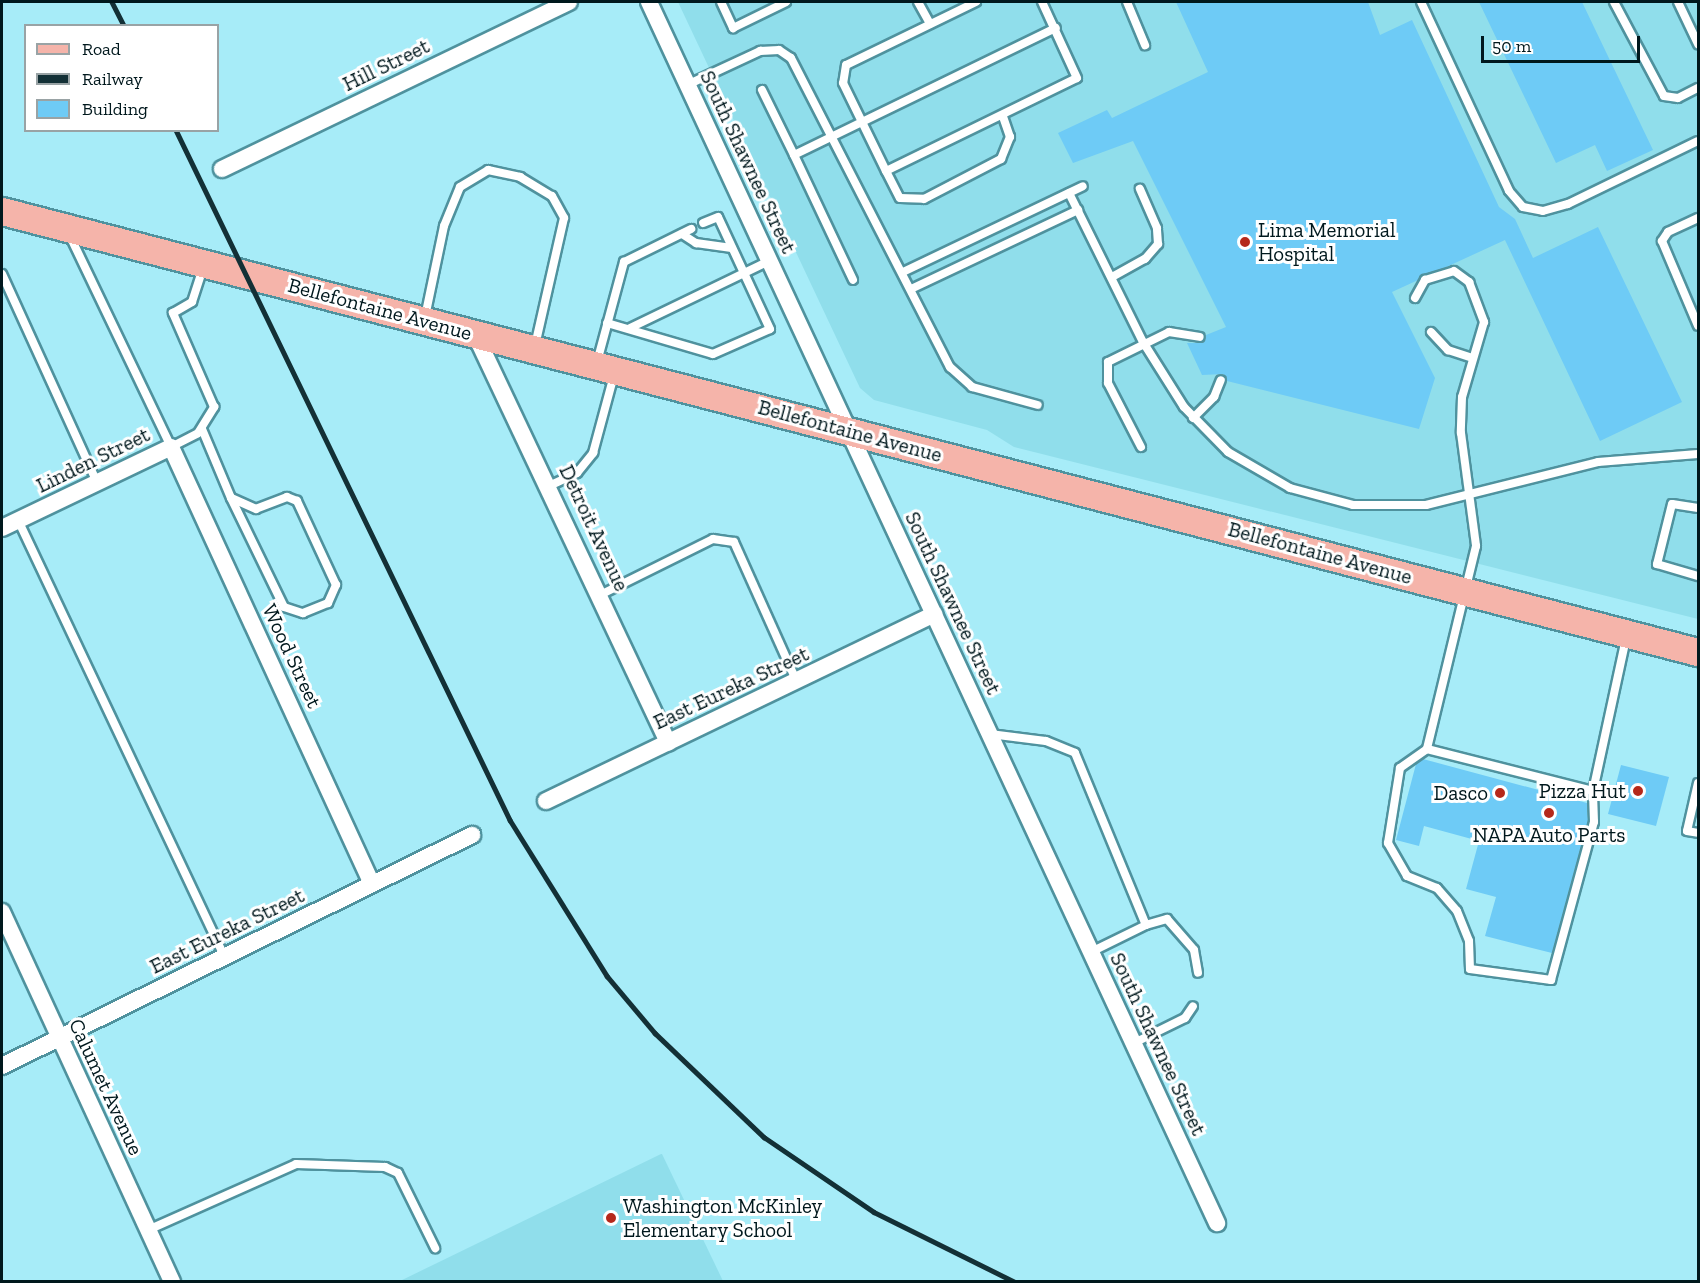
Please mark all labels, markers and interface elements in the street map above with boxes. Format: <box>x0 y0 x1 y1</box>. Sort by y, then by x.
legend <box>24 24 219 132</box>
scale bar <box>1484 24 1643 62</box>
street label: Hill Street <box>339 33 433 97</box>
text: 50 m <box>1492 35 1531 57</box>
text: Road <box>82 38 121 60</box>
street label: South Shawnee Street <box>695 67 801 257</box>
text: Railway <box>82 68 143 90</box>
text: Building <box>82 98 148 120</box>
place label: Lima Memorial Hospital <box>1258 217 1396 267</box>
marker: Lima Memorial Hospital <box>1236 233 1254 251</box>
street label: Bellefontaine Avenue <box>285 272 475 346</box>
street label: Bellefontaine Avenue <box>755 394 945 468</box>
street label: Linden Street <box>32 422 154 498</box>
street label: Detroit Avenue <box>554 461 634 595</box>
street label: South Shawnee Street <box>900 508 1006 698</box>
street label: Bellefontaine Avenue <box>1225 516 1415 590</box>
street label: Wood Street <box>257 600 327 712</box>
street label: East Eureka Street <box>649 641 813 735</box>
place label: Pizza Hut <box>1539 778 1626 804</box>
place label: Dasco <box>1433 780 1488 806</box>
marker: Pizza Hut <box>1631 784 1645 798</box>
marker: Dasco <box>1493 786 1507 800</box>
marker: NAPA Auto Parts <box>1542 806 1556 820</box>
place label: NAPA Auto Parts <box>1472 822 1626 848</box>
street label: East Eureka Street <box>146 883 308 979</box>
street label: South Shawnee Street <box>1105 949 1211 1139</box>
street label: Calumet Avenue <box>63 1015 149 1159</box>
place label: Washington McKinley Elementary School <box>623 1193 822 1243</box>
marker: Washington McKinley Elementary School <box>604 1211 618 1225</box>

